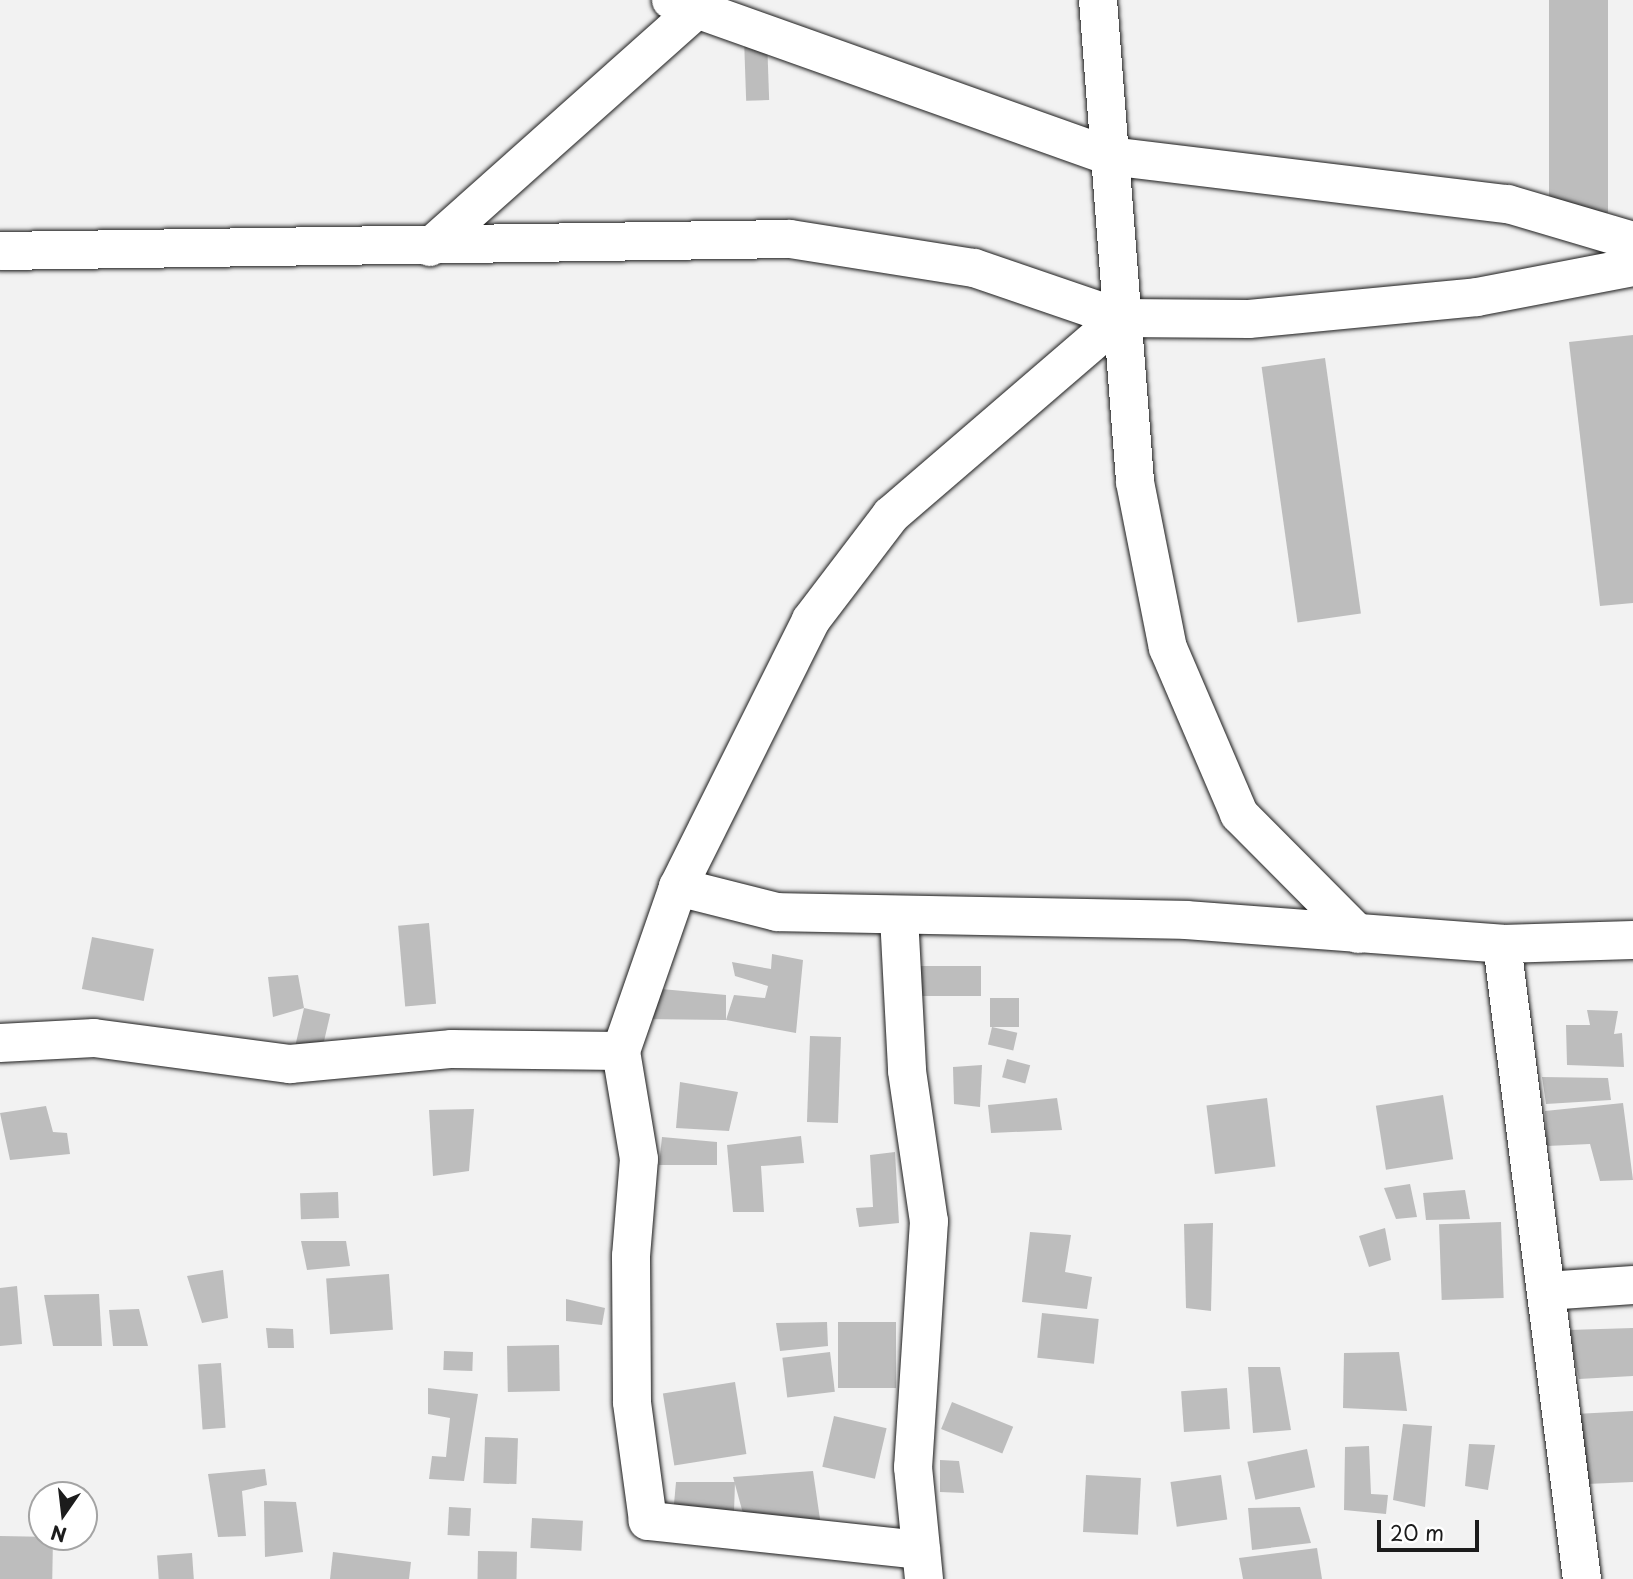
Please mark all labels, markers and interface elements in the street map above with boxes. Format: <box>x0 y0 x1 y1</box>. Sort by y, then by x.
north arrow <box>28 1481 98 1551</box>
scale bar <box>1381 1506 1482 1550</box>
text: 20 m <box>1390 1516 1444 1548</box>
text: N <box>48 1519 69 1550</box>

